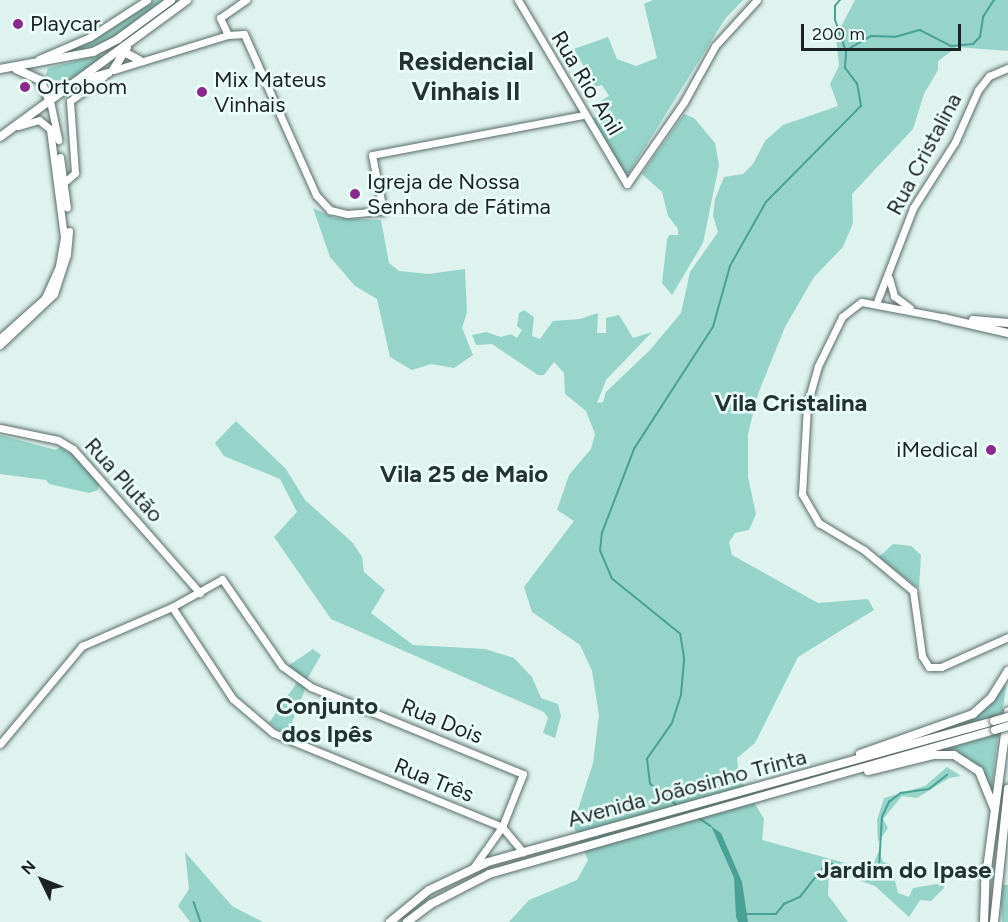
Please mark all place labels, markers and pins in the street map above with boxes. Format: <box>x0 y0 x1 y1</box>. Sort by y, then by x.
place label: Playcar <box>30 11 101 37</box>
marker: Playcar <box>11 17 25 31</box>
place label: Mix Mateus Vinhais <box>214 66 326 118</box>
place label: Ortobom <box>37 74 127 100</box>
marker: Ortobom <box>18 80 32 94</box>
marker: Mix Mateus Vinhais <box>195 85 209 99</box>
place label: Igreja de Nossa Senhora de Fátima <box>367 168 551 220</box>
marker: Igreja de Nossa Senhora de Fátima <box>348 187 362 201</box>
place label: iMedical <box>896 437 978 463</box>
marker: iMedical <box>982 441 1000 459</box>

